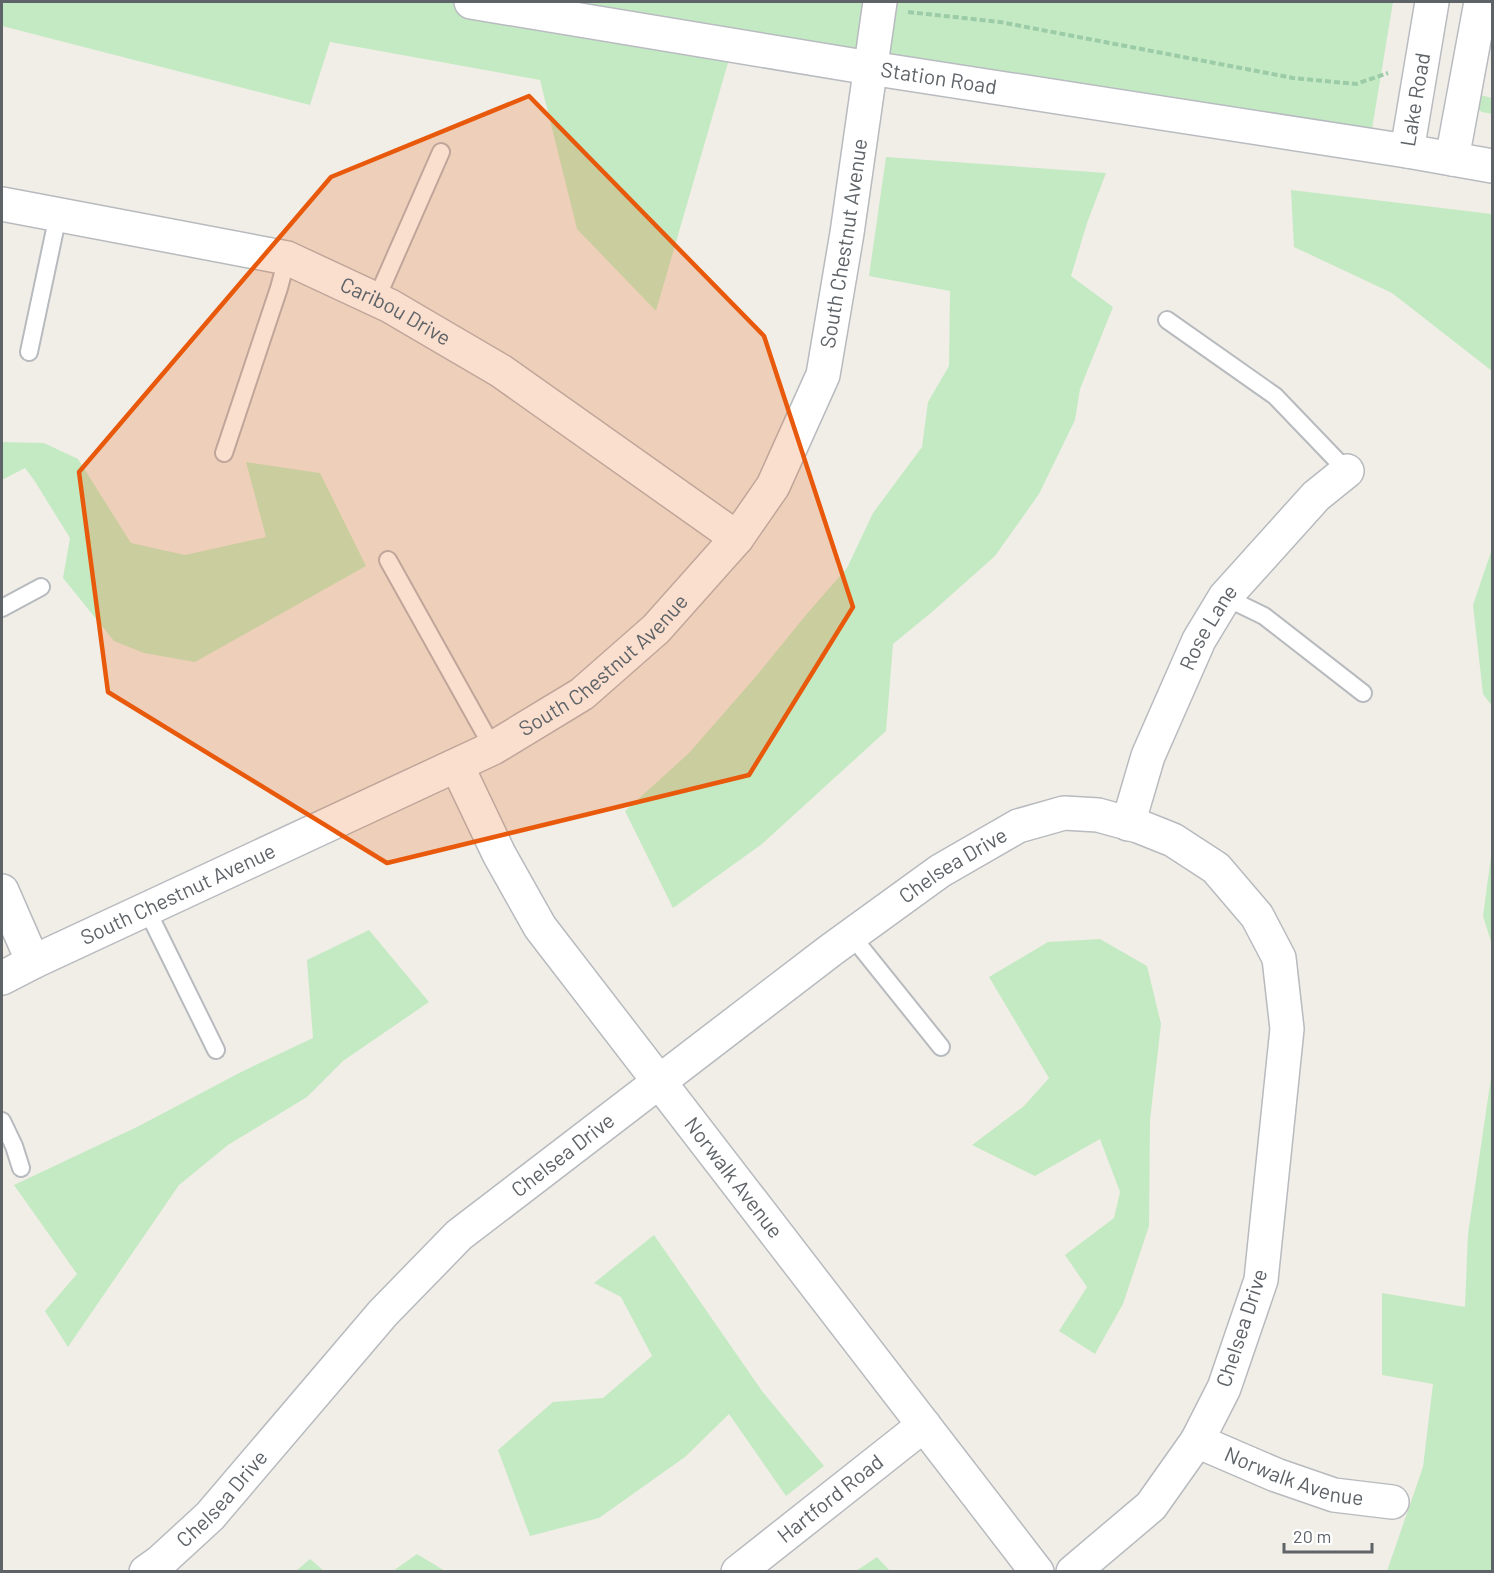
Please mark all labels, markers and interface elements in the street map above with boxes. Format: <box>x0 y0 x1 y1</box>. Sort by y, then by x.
street label: Lake Road <box>1394 51 1434 148</box>
street label: Station Road <box>879 56 999 98</box>
street label: South Chestnut Avenue <box>814 137 871 350</box>
street label: Caribou Drive <box>337 271 456 350</box>
street label: Rose Lane <box>1173 578 1242 674</box>
street label: South Chestnut Avenue <box>514 588 692 740</box>
street label: Chelsea Drive <box>893 821 1011 908</box>
street label: South Chestnut Avenue <box>76 837 279 949</box>
street label: Chelsea Drive <box>506 1107 619 1201</box>
street label: Norwalk Avenue <box>680 1112 789 1242</box>
street label: Chelsea Drive <box>1210 1265 1271 1390</box>
street label: Norwalk Avenue <box>1221 1440 1365 1509</box>
street label: Chelsea Drive <box>171 1444 272 1552</box>
street label: Hartford Road <box>772 1448 887 1547</box>
scale bar <box>1284 1516 1372 1554</box>
text: 20 m <box>1293 1525 1331 1547</box>

